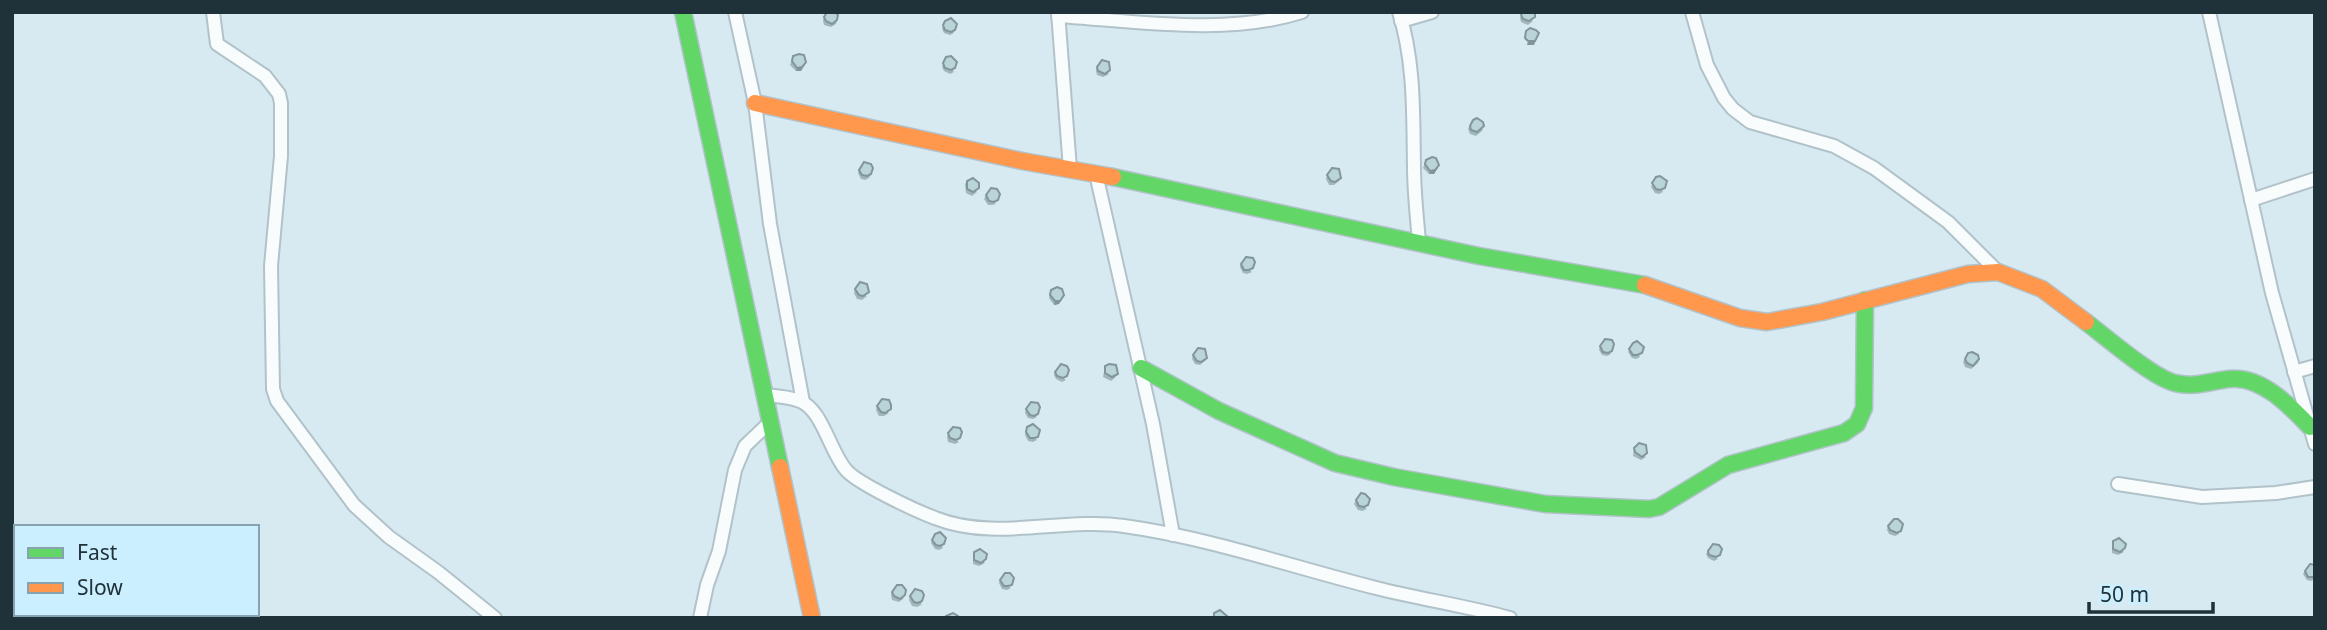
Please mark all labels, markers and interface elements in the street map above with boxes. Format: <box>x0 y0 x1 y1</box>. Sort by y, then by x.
legend <box>14 525 259 616</box>
text: Fast <box>77 538 118 566</box>
scale bar <box>2089 570 2213 614</box>
text: Slow <box>77 573 123 601</box>
text: 50 m <box>2100 580 2149 608</box>

